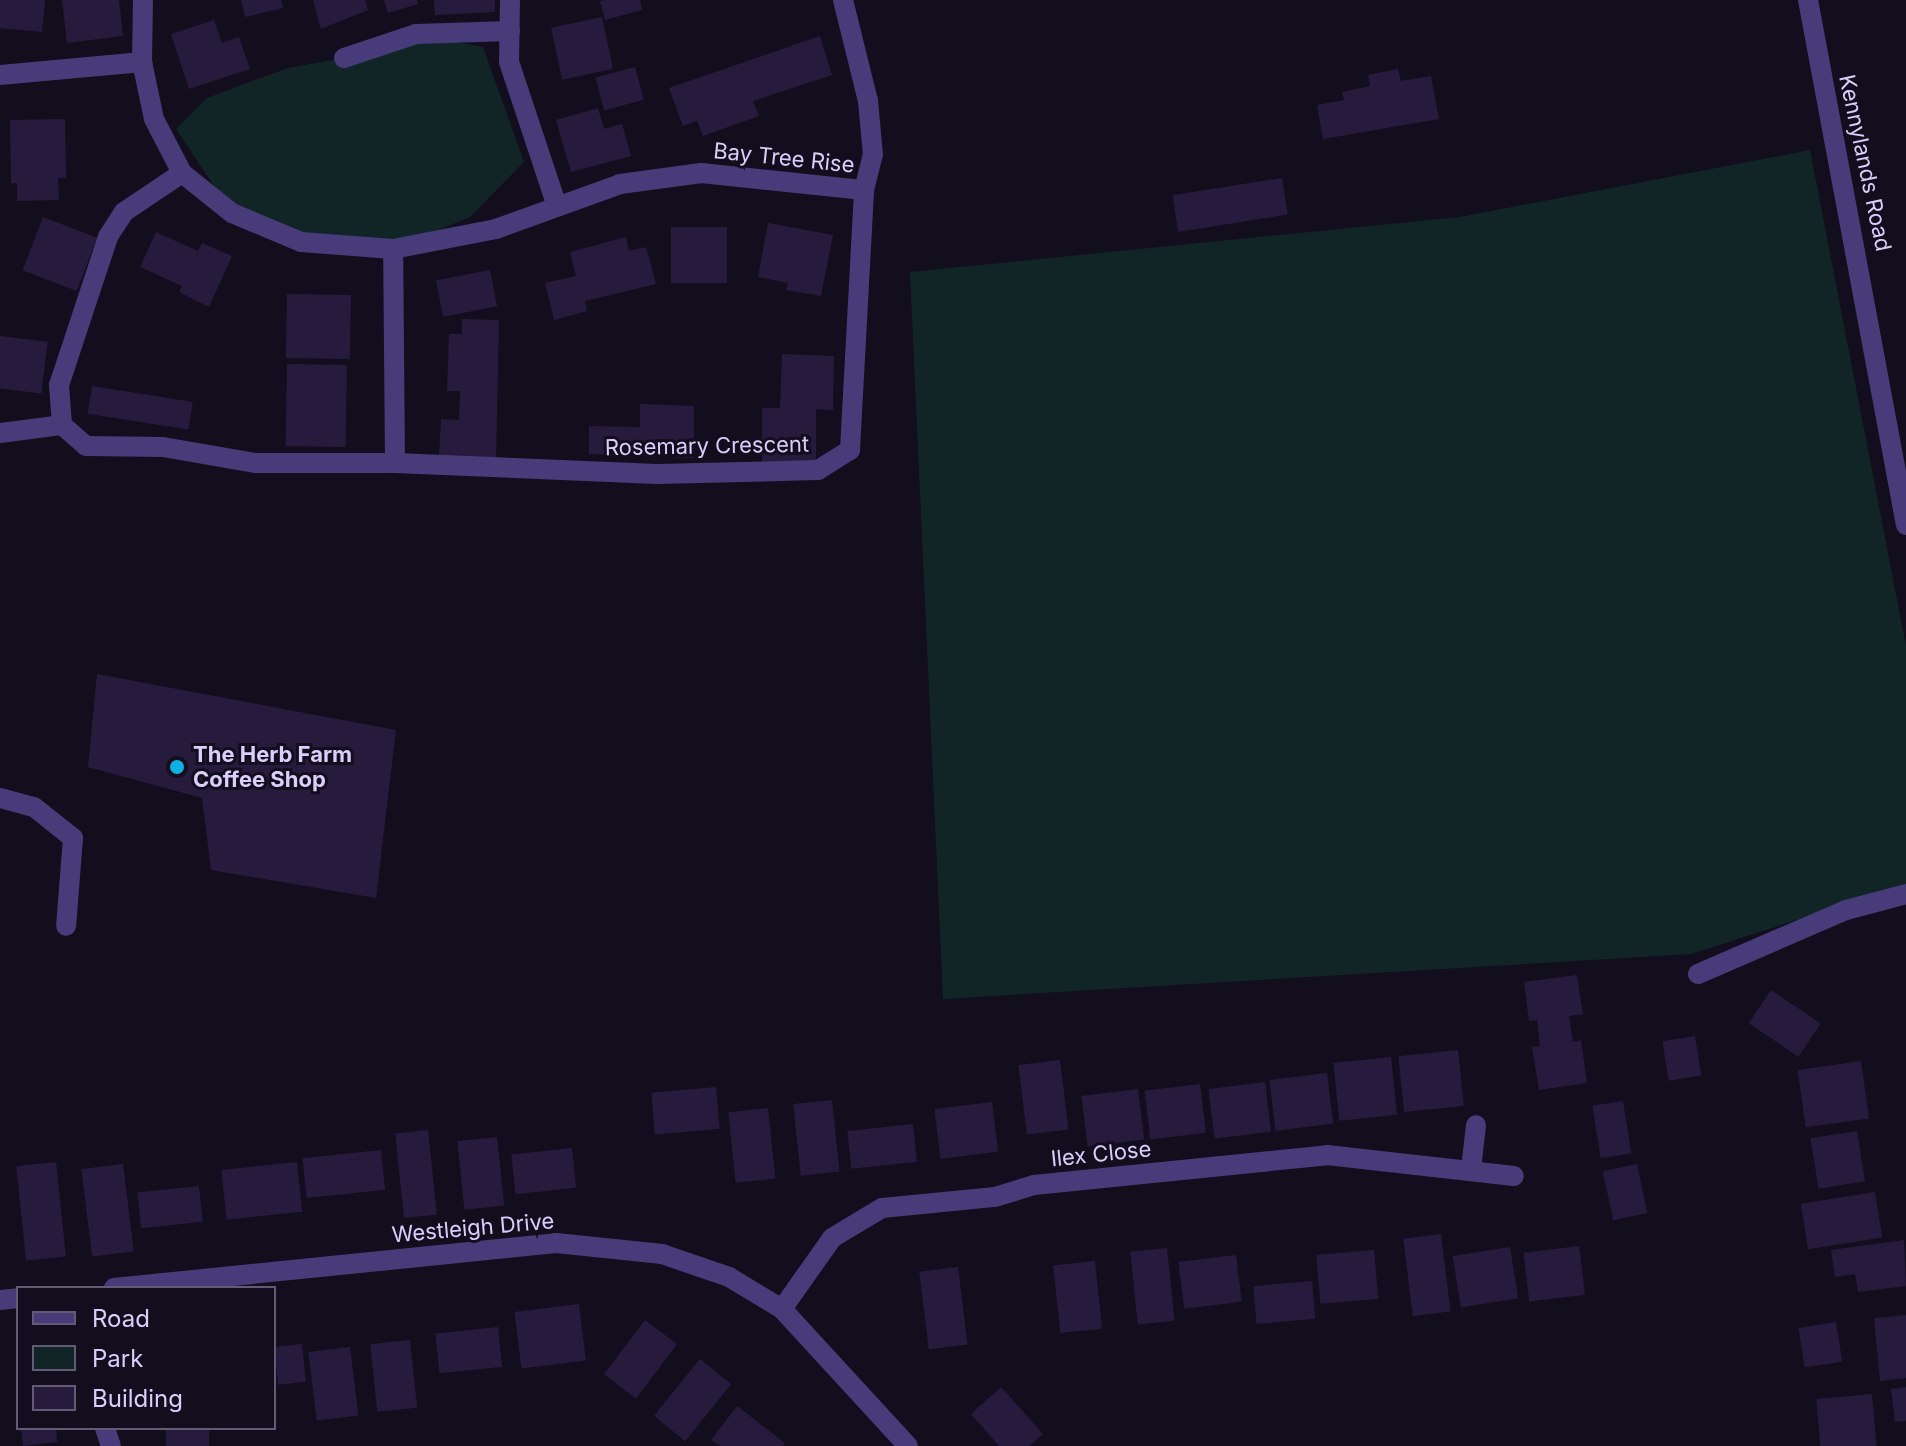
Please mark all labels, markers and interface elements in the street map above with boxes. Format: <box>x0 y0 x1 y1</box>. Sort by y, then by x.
street label: Kennylands Road <box>1833 72 1897 254</box>
street label: Bay Tree Rise <box>712 137 856 179</box>
street label: Rosemary Crescent <box>605 431 809 461</box>
place label: The Herb Farm Coffee Shop <box>193 741 352 792</box>
marker: The Herb Farm Coffee Shop <box>168 758 186 776</box>
street label: Ilex Close <box>1049 1136 1153 1172</box>
street label: Westleigh Drive <box>391 1208 555 1248</box>
legend <box>16 1286 276 1430</box>
text: Road <box>92 1304 150 1333</box>
text: Park <box>92 1344 143 1373</box>
text: Building <box>92 1384 183 1413</box>

